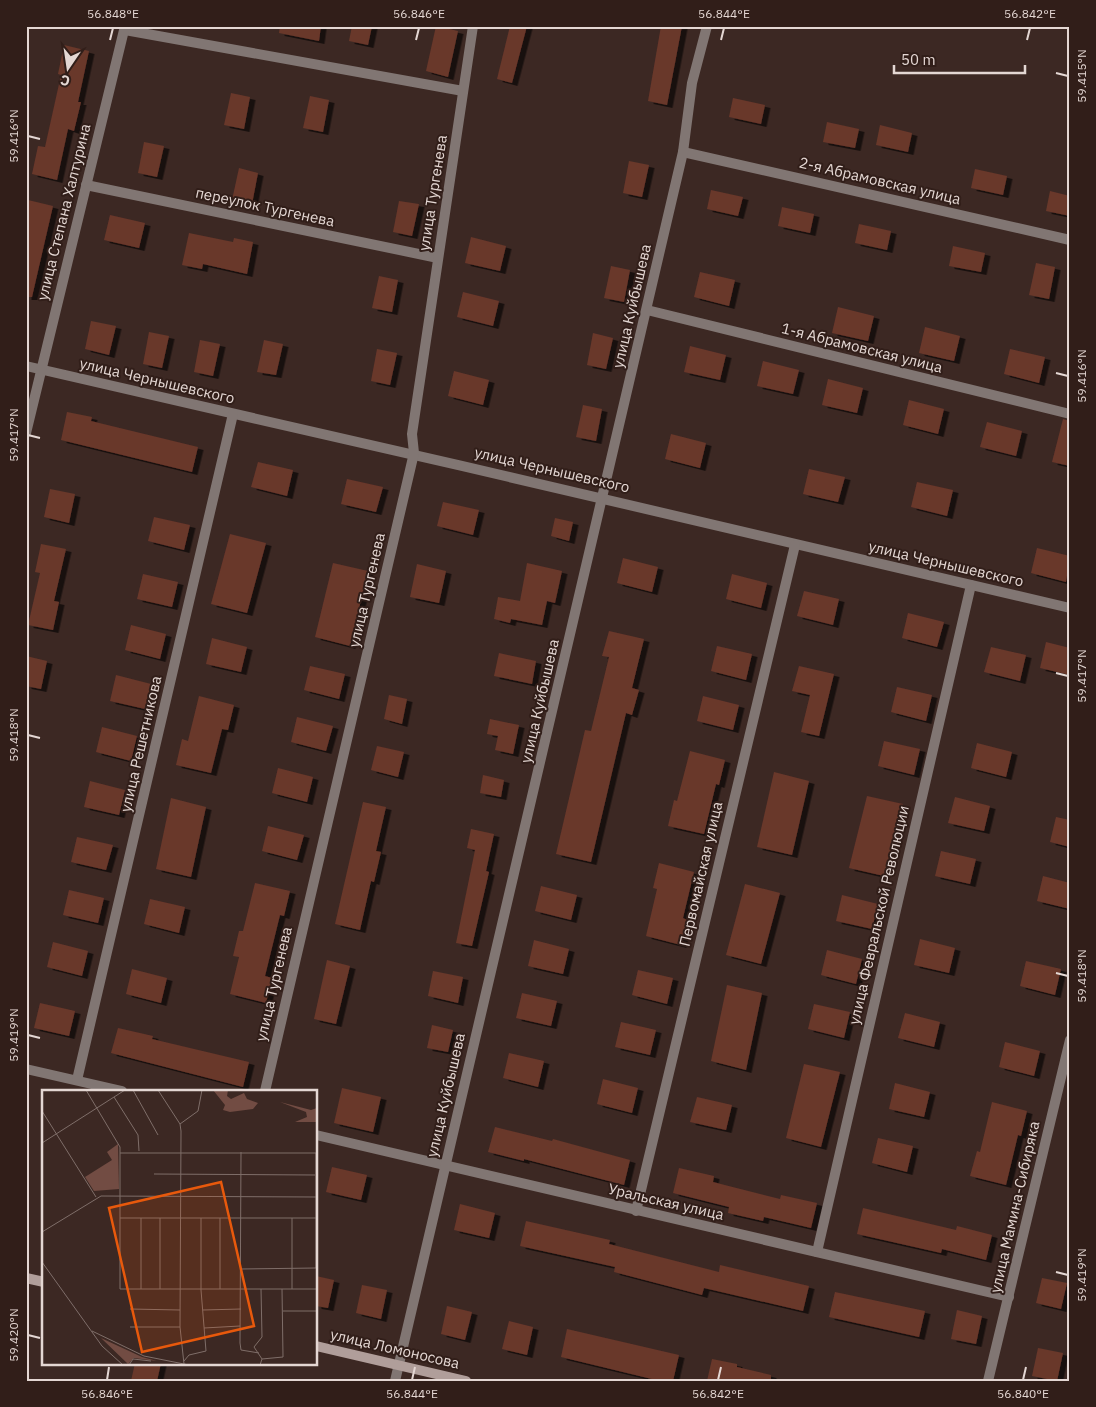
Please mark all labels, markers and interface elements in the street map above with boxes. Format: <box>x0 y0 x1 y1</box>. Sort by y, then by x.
text: 56.848°E <box>87 6 139 21</box>
text: 56.846°E <box>393 6 445 21</box>
text: 56.844°E <box>698 6 750 21</box>
text: 56.842°E <box>1004 6 1056 21</box>
north arrow <box>42 42 92 92</box>
scale bar <box>894 42 1025 74</box>
text: 59.415°N <box>1074 49 1089 103</box>
text: 50 m <box>901 50 936 69</box>
text: С <box>59 71 72 90</box>
text: 59.416°N <box>6 109 21 163</box>
street label: улица Степана Халтурина <box>32 122 95 302</box>
street label: улица Тургенева <box>414 134 451 252</box>
street label: 2-я Абрамовская улица <box>797 153 963 208</box>
street label: переулок Тургенева <box>194 182 336 231</box>
street label: улица Куйбышева <box>608 242 655 370</box>
street label: 1-я Абрамовская улица <box>780 318 945 377</box>
text: 59.416°N <box>1074 349 1089 403</box>
street label: улица Чернышевского <box>78 353 236 408</box>
text: 59.417°N <box>6 408 21 462</box>
street label: улица Чернышевского <box>473 442 631 497</box>
street label: улица Тургенева <box>344 531 389 649</box>
street label: улица Чернышевского <box>867 536 1025 591</box>
street label: улица Куйбышева <box>516 637 563 765</box>
text: 59.417°N <box>1074 649 1089 703</box>
street label: улица Решетникова <box>116 674 165 814</box>
text: 59.418°N <box>6 708 21 762</box>
street label: Первомайская улица <box>675 800 726 948</box>
street label: улица Февральской Революции <box>844 803 913 1026</box>
street label: улица Тургенева <box>251 925 296 1043</box>
text: 59.418°N <box>1074 949 1089 1003</box>
text: 59.419°N <box>6 1008 21 1062</box>
street label: улица Куйбышева <box>422 1031 469 1159</box>
inset map <box>42 1090 318 1364</box>
street label: улица Мамина-Сибиряка <box>985 1119 1044 1295</box>
street label: Уральская улица <box>606 1179 726 1224</box>
text: 59.419°N <box>1074 1248 1089 1302</box>
text: 59.420°N <box>6 1308 21 1362</box>
street label: улица Ломоносова <box>329 1324 462 1373</box>
text: 56.846°E <box>81 1386 133 1401</box>
text: 56.844°E <box>386 1386 438 1401</box>
text: 56.842°E <box>692 1386 744 1401</box>
text: 56.840°E <box>997 1386 1049 1401</box>

